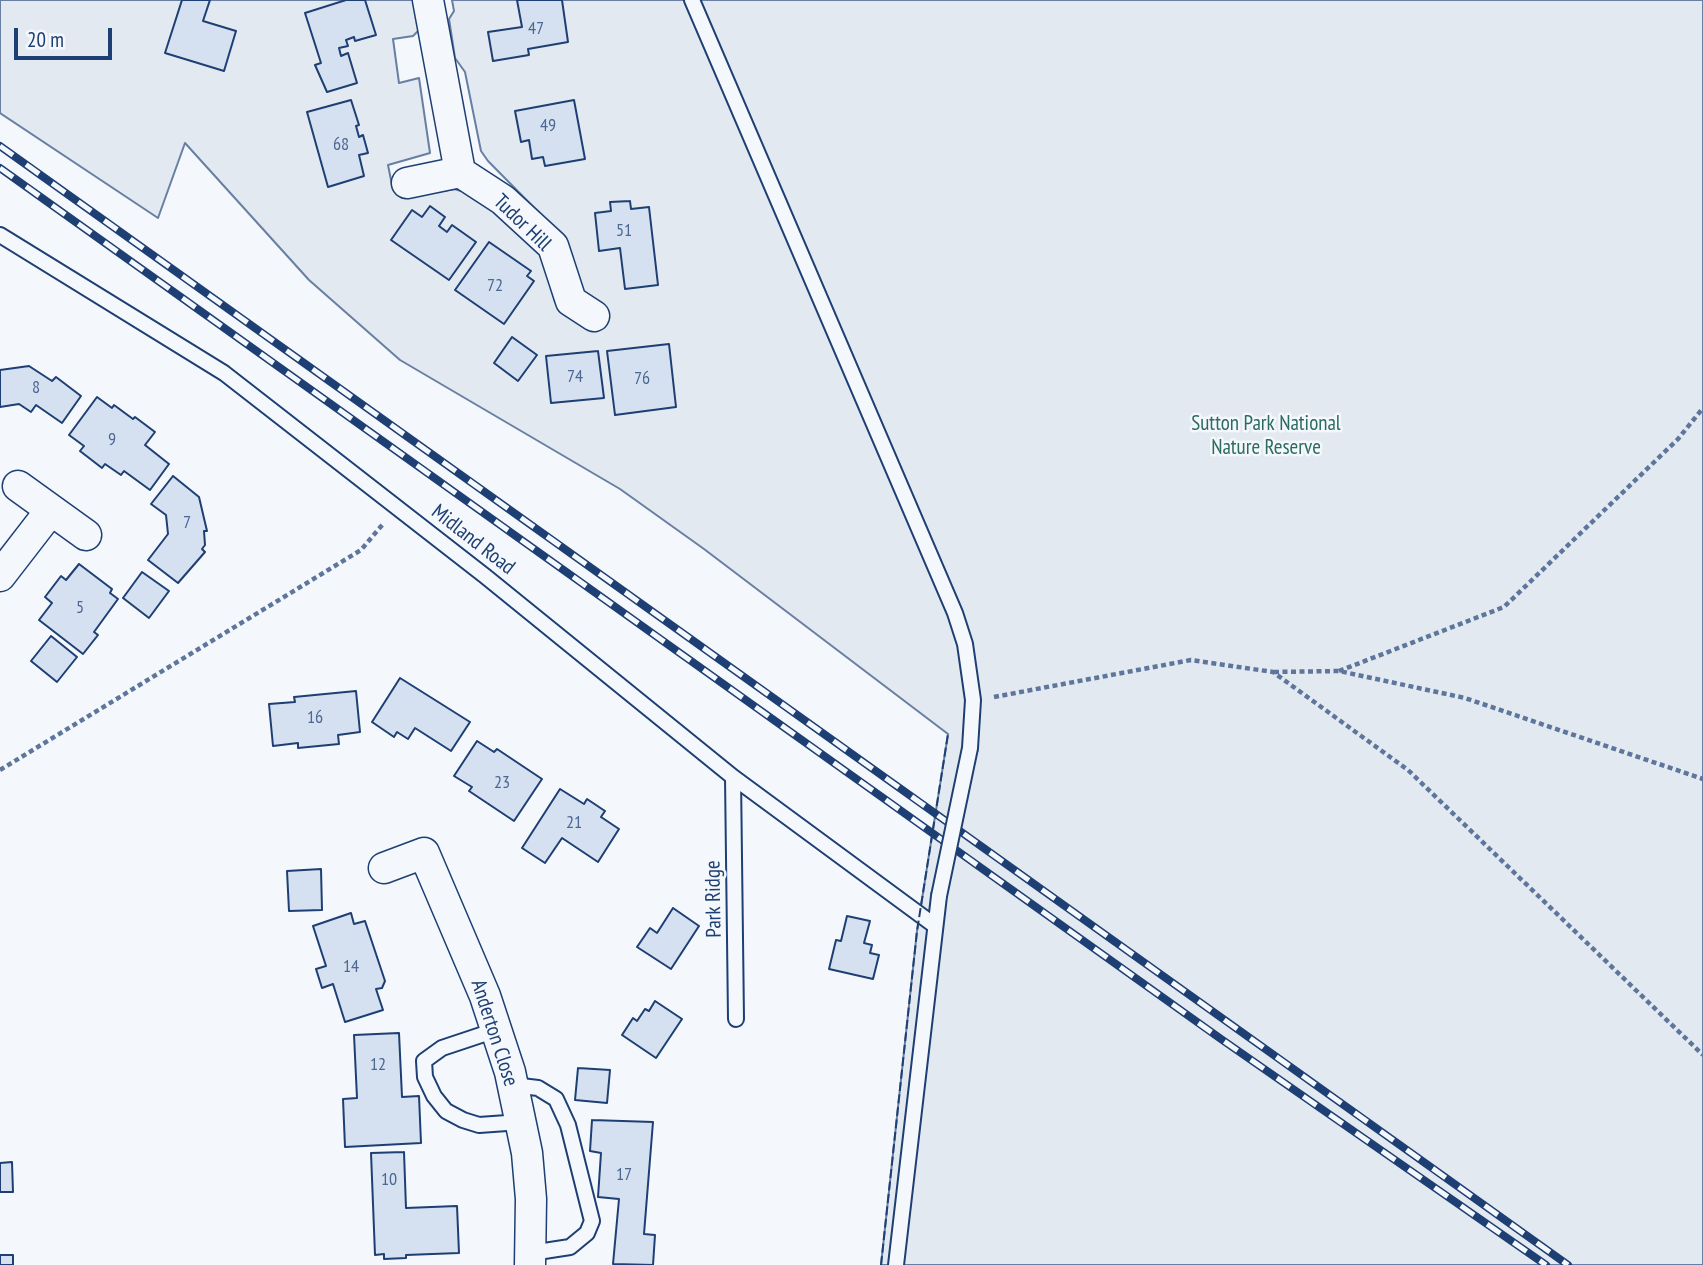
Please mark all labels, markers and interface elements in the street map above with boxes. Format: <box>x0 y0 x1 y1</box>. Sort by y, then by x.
scale bar <box>18 14 116 58</box>
house number: 47 <box>528 18 544 40</box>
text: 20 m <box>27 26 64 53</box>
house number: 49 <box>540 115 556 137</box>
house number: 68 <box>333 134 349 156</box>
street label: Tudor Hill <box>488 189 556 257</box>
house number: 51 <box>616 220 632 242</box>
house number: 72 <box>487 275 503 297</box>
house number: 74 <box>567 366 583 388</box>
house number: 76 <box>634 368 650 390</box>
house number: 8 <box>32 377 40 399</box>
park label: Sutton Park National Nature Reserve <box>1191 411 1341 461</box>
house number: 9 <box>108 429 116 451</box>
street label: Midland Road <box>426 500 520 580</box>
house number: 7 <box>183 512 191 534</box>
house number: 5 <box>76 597 84 619</box>
house number: 16 <box>307 707 323 729</box>
house number: 23 <box>494 772 510 794</box>
house number: 21 <box>566 812 582 834</box>
street label: Park Ridge <box>701 860 727 938</box>
house number: 14 <box>343 956 359 978</box>
street label: Anderton Close <box>465 976 523 1090</box>
house number: 12 <box>370 1054 386 1076</box>
house number: 17 <box>616 1164 632 1186</box>
house number: 10 <box>381 1169 397 1191</box>

